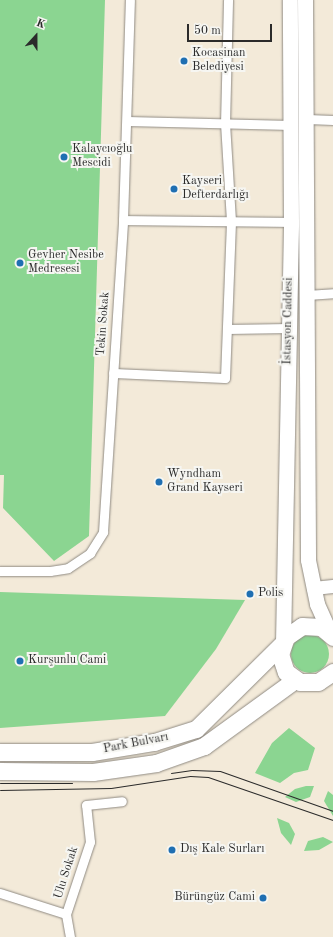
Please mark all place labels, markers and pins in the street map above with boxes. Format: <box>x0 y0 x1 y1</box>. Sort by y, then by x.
place label: Kocasinan Belediyesi <box>192 47 246 75</box>
marker: Kocasinan Belediyesi <box>179 56 189 66</box>
place label: Kalaycıoğlu Mescidi <box>72 143 132 171</box>
marker: Kalaycıoğlu Mescidi <box>59 152 69 162</box>
place label: Kayseri Defterdarlığı <box>182 175 249 203</box>
marker: Kayseri Defterdarlığı <box>169 184 179 194</box>
place label: Gevher Nesibe Medresesi <box>28 249 104 277</box>
marker: Gevher Nesibe Medresesi <box>15 258 25 268</box>
place label: Wyndham Grand Kayseri <box>167 468 243 496</box>
marker: Wyndham Grand Kayseri <box>154 477 164 487</box>
place label: Polis <box>258 587 283 601</box>
marker: Polis <box>245 589 255 599</box>
place label: Kurşunlu Cami <box>28 654 106 668</box>
marker: Kurşunlu Cami <box>15 656 25 666</box>
place label: Dış Kale Surları <box>180 843 264 857</box>
marker: Dış Kale Surları <box>167 845 177 855</box>
place label: Bürüngüz Cami <box>174 891 255 905</box>
marker: Bürüngüz Cami <box>258 893 268 903</box>

